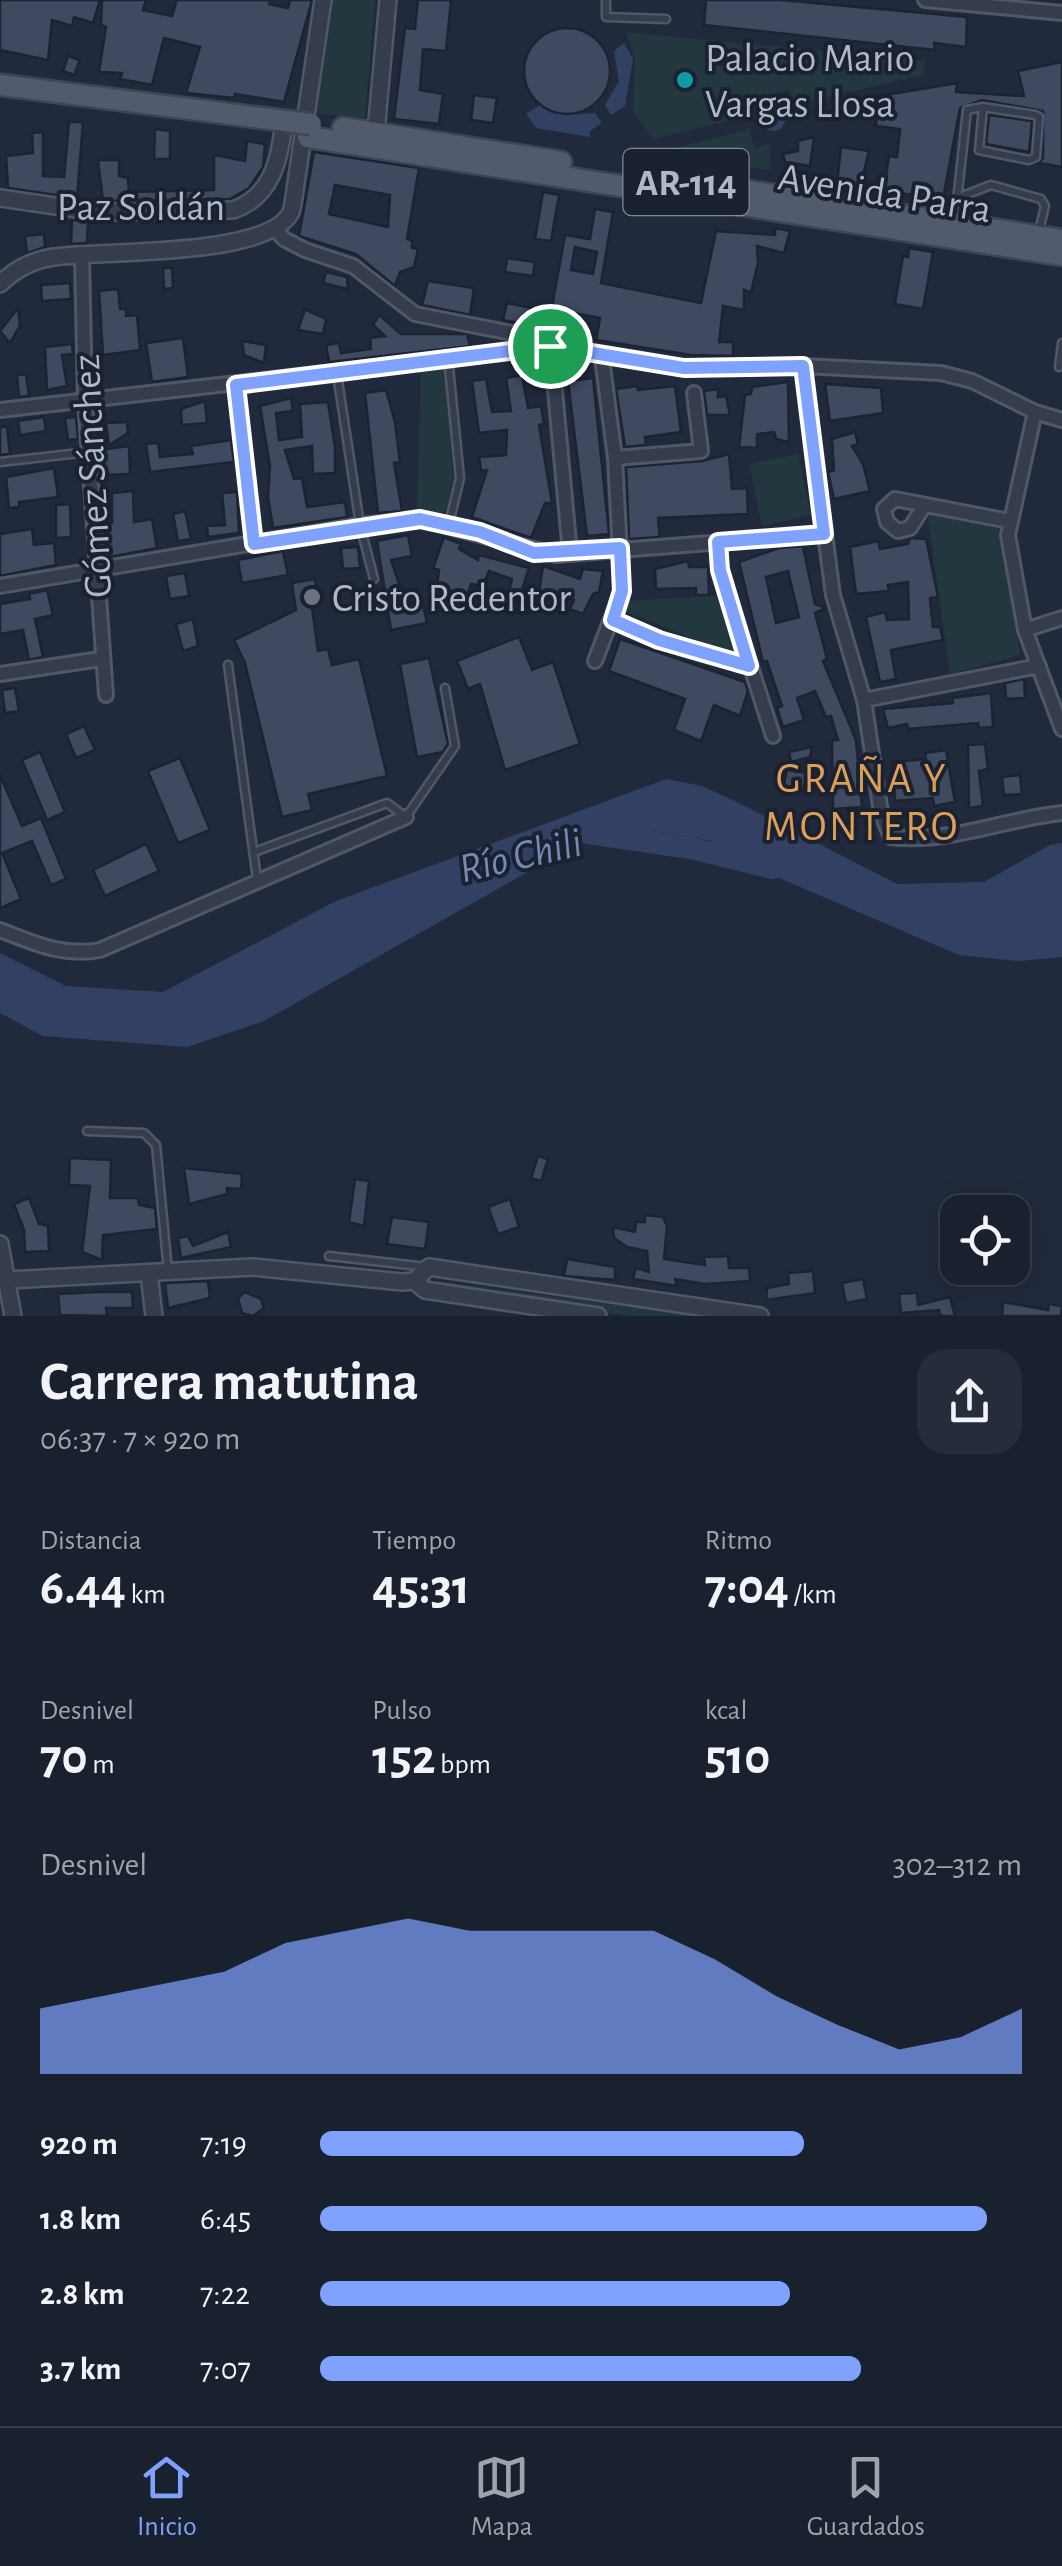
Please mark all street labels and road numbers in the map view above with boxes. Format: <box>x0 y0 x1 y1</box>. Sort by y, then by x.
road number: AR-114 <box>624 149 748 215</box>
street label: Avenida Parra <box>775 157 994 231</box>
street label: Paz Soldán <box>57 188 225 228</box>
street label: Gómez Sánchez <box>67 353 119 599</box>

